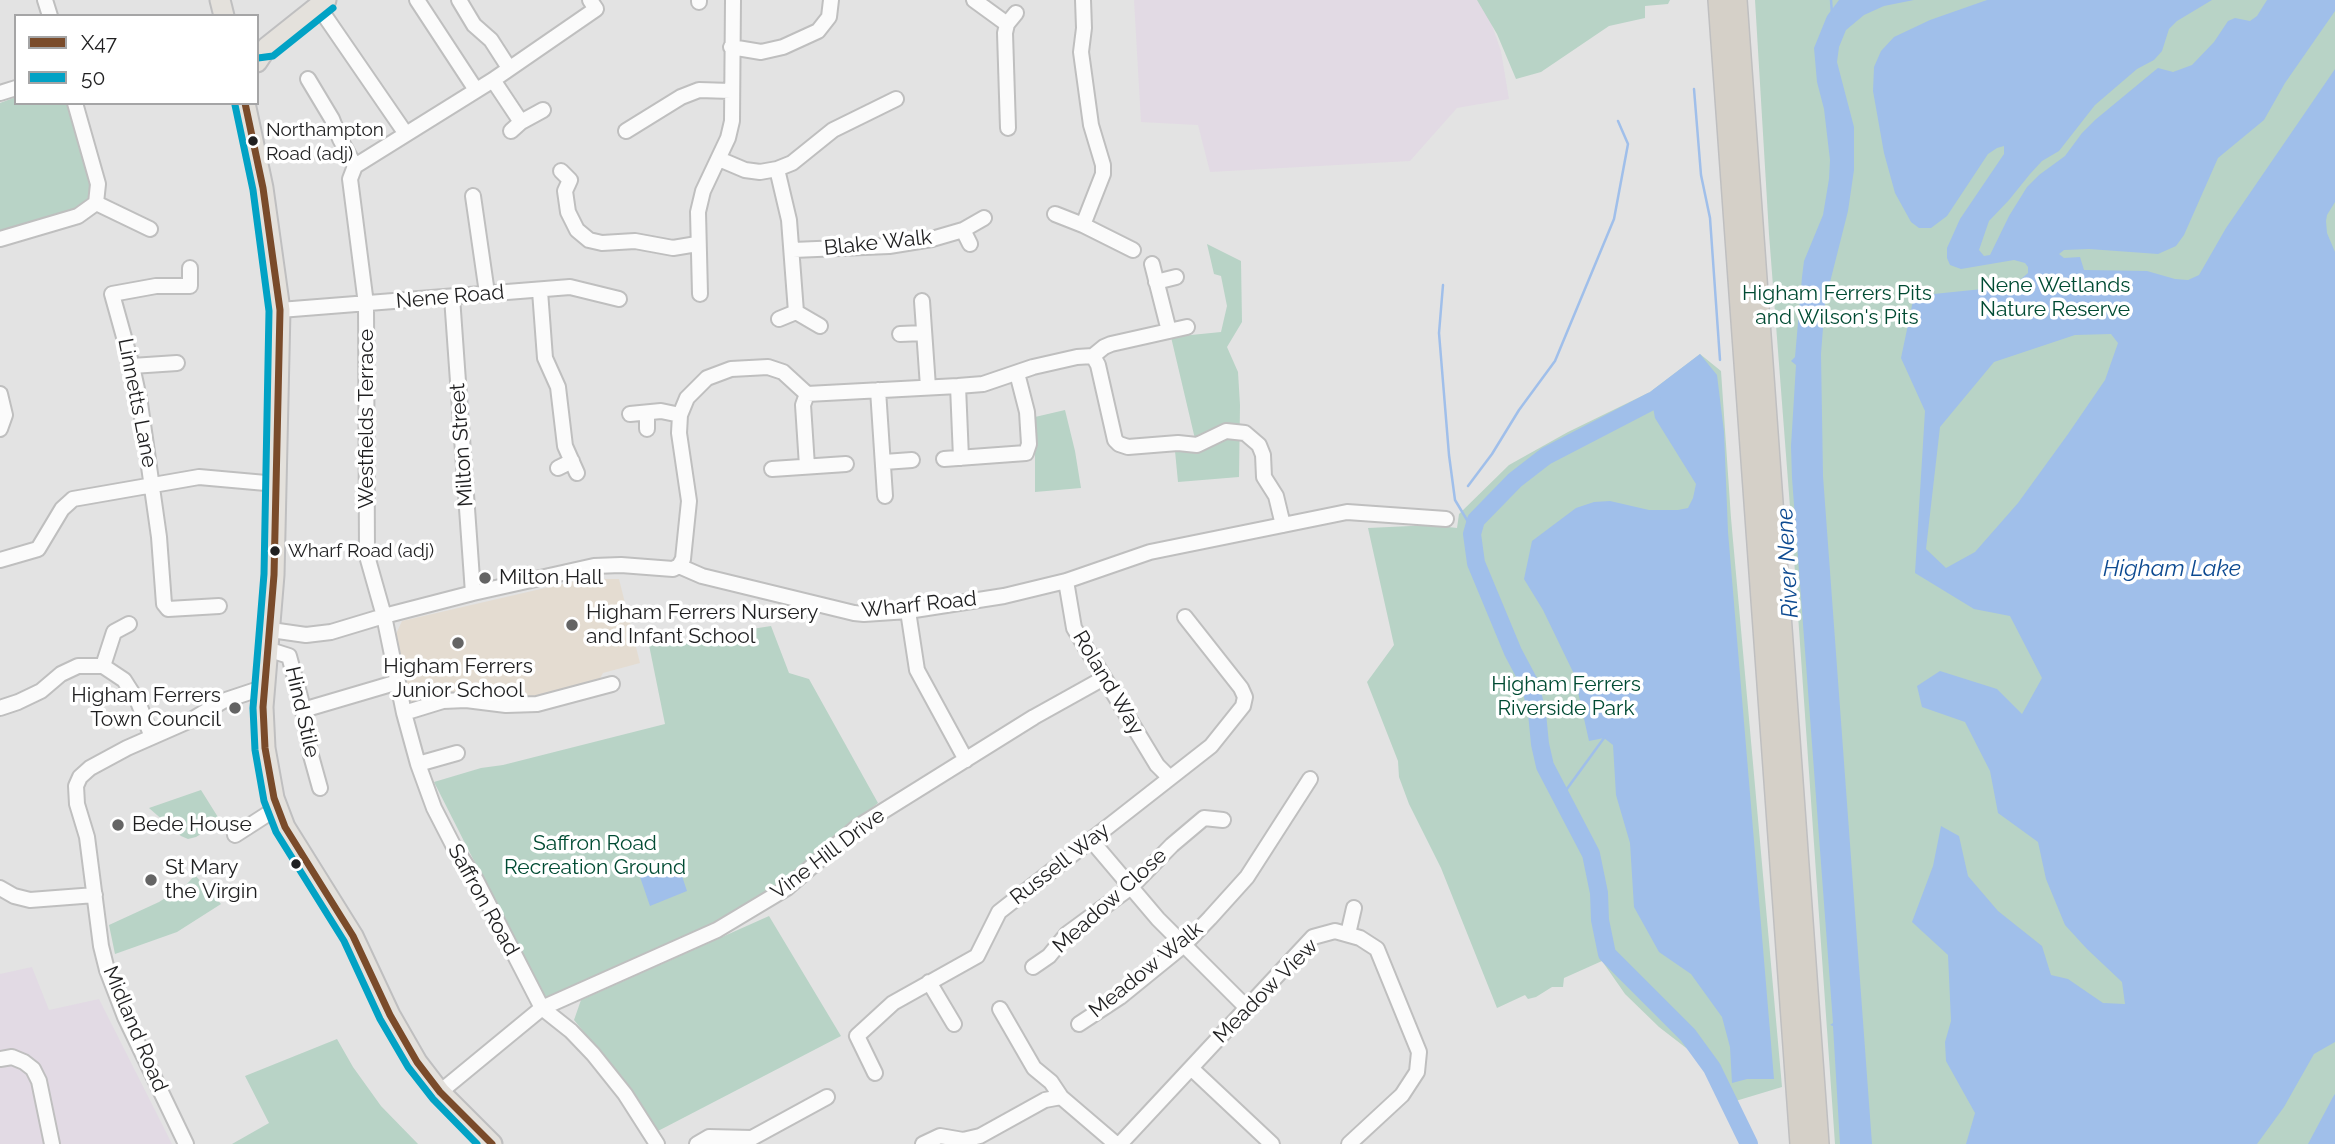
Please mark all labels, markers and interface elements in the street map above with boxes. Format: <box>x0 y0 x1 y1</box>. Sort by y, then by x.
legend <box>14 14 259 105</box>
text: X47 <box>81 30 117 55</box>
text: 50 <box>81 65 105 90</box>
place label: Northampton Road (adj) <box>266 119 384 163</box>
marker: Northampton Road (adj) <box>246 134 260 148</box>
street label: Blake Walk <box>823 225 933 261</box>
park label: Nene Wetlands Nature Reserve <box>1980 273 2130 323</box>
street label: Nene Road <box>395 280 505 314</box>
park label: Higham Ferrers Pits and Wilson's Pits <box>1742 281 1932 331</box>
street label: Westfields Terrace <box>354 329 380 509</box>
street label: Linnetts Lane <box>112 336 162 470</box>
street label: Milton Street <box>445 382 479 508</box>
water label: River Nene <box>1771 507 1805 619</box>
place label: Wharf Road (adj) <box>288 540 434 562</box>
marker: Wharf Road (adj) <box>268 544 282 558</box>
water label: Higham Lake <box>2103 555 2241 583</box>
place label: Milton Hall <box>499 565 603 591</box>
marker: Milton Hall <box>477 570 493 586</box>
street label: Wharf Road <box>860 586 978 624</box>
place label: Higham Ferrers Nursery and Infant School <box>586 600 818 650</box>
marker: Higham Ferrers Nursery and Infant School <box>564 617 580 633</box>
street label: Roland Way <box>1067 626 1149 740</box>
marker: Higham Ferrers Junior School <box>450 635 466 651</box>
place label: Higham Ferrers Junior School <box>383 654 533 704</box>
street label: Hind Stile <box>279 664 325 760</box>
park label: Higham Ferrers Riverside Park <box>1491 672 1641 722</box>
place label: Higham Ferrers Town Council <box>71 683 221 733</box>
marker: Higham Ferrers Town Council <box>227 700 243 716</box>
street label: Vine Hill Drive <box>766 803 890 905</box>
place label: Bede House <box>132 812 252 838</box>
marker: Bede House <box>110 817 126 833</box>
street label: Russell Way <box>1005 818 1115 910</box>
park label: Saffron Road Recreation Ground <box>504 831 686 881</box>
street label: Saffron Road <box>442 840 524 960</box>
street label: Meadow Close <box>1048 843 1172 959</box>
place label: St Mary the Virgin <box>165 855 258 905</box>
unlabelled marker <box>289 857 303 871</box>
marker: St Mary the Virgin <box>143 872 159 888</box>
street label: Meadow Walk <box>1084 917 1208 1023</box>
street label: Meadow View <box>1208 933 1324 1049</box>
street label: Midland Road <box>97 962 173 1096</box>

